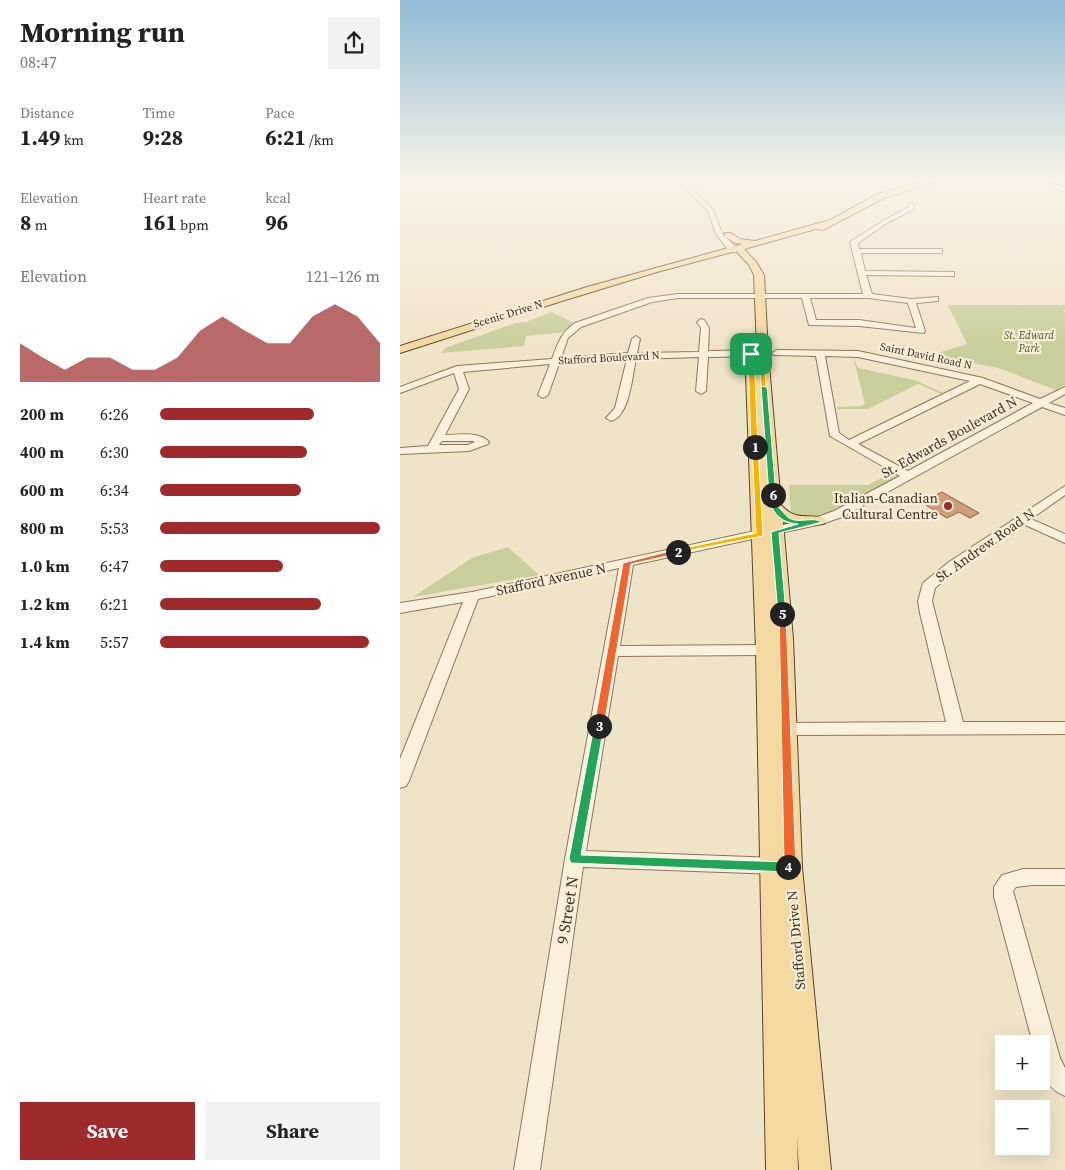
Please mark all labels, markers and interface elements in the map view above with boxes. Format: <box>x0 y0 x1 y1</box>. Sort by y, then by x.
text: Morning run <box>20 13 185 51</box>
button: share <box>328 17 380 69</box>
text: 08:47 <box>20 51 57 73</box>
text: Distance <box>20 103 74 123</box>
text: Time <box>143 103 175 123</box>
text: Pace <box>265 103 295 123</box>
text: 1.49 <box>20 123 60 152</box>
text: 9:28 <box>143 123 183 152</box>
text: 6:21 <box>265 123 306 152</box>
text: km <box>60 130 84 150</box>
text: /km <box>306 130 334 150</box>
text: Elevation <box>20 188 78 208</box>
text: Heart rate <box>143 188 206 208</box>
text: kcal <box>265 188 291 208</box>
text: 8 <box>20 208 31 237</box>
text: 161 <box>143 208 177 237</box>
text: 96 <box>265 208 288 237</box>
text: m <box>31 215 47 235</box>
text: bpm <box>177 215 209 235</box>
text: Elevation <box>20 265 87 287</box>
text: 121–126 m <box>306 265 380 287</box>
street label: Scenic Drive N <box>472 296 544 332</box>
park label: St. Edward Park <box>1004 328 1054 356</box>
pin <box>730 333 772 375</box>
street label: Saint David Road N <box>879 339 973 373</box>
icon: arrive <box>737 340 765 368</box>
street label: Stafford Boulevard N <box>558 348 660 368</box>
street label: St. Edwards Boulevard N <box>877 391 1021 483</box>
text: 200 m <box>20 403 64 425</box>
text: 6:26 <box>100 403 129 425</box>
pin: 1 <box>742 434 768 460</box>
text: 1 <box>752 437 759 457</box>
text: 400 m <box>20 441 64 463</box>
text: 6:30 <box>100 441 129 463</box>
text: 600 m <box>20 479 64 501</box>
text: 6:34 <box>100 479 129 501</box>
pin: 6 <box>760 482 786 508</box>
text: 6 <box>770 485 777 505</box>
place label: Italian-Canadian Cultural Centre <box>834 488 939 524</box>
marker: Italian-Canadian Cultural Centre <box>942 500 954 512</box>
street label: St. Andrew Road N <box>931 503 1039 587</box>
text: 800 m <box>20 517 64 539</box>
text: 5:53 <box>100 517 129 539</box>
pin: 2 <box>666 540 690 564</box>
text: 2 <box>675 542 682 562</box>
text: 1.0 km <box>20 555 70 577</box>
text: 6:47 <box>100 555 129 577</box>
street label: Stafford Avenue N <box>494 558 608 600</box>
text: 1.2 km <box>20 593 70 615</box>
text: 6:21 <box>100 593 129 615</box>
pin: 5 <box>770 602 794 626</box>
text: 5 <box>779 604 786 624</box>
text: 1.4 km <box>20 631 70 653</box>
text: 5:57 <box>100 631 129 653</box>
pin: 3 <box>586 714 612 738</box>
text: 3 <box>596 716 603 736</box>
pin: 4 <box>776 854 800 880</box>
text: 4 <box>785 857 792 877</box>
street label: 9 Street N <box>551 874 583 946</box>
street label: Stafford Drive N <box>782 889 810 991</box>
map controls <box>995 1035 1050 1155</box>
button: + <box>995 1035 1050 1090</box>
button: − <box>995 1100 1050 1155</box>
button: Save <box>20 1102 195 1160</box>
button: Share <box>205 1102 380 1160</box>

